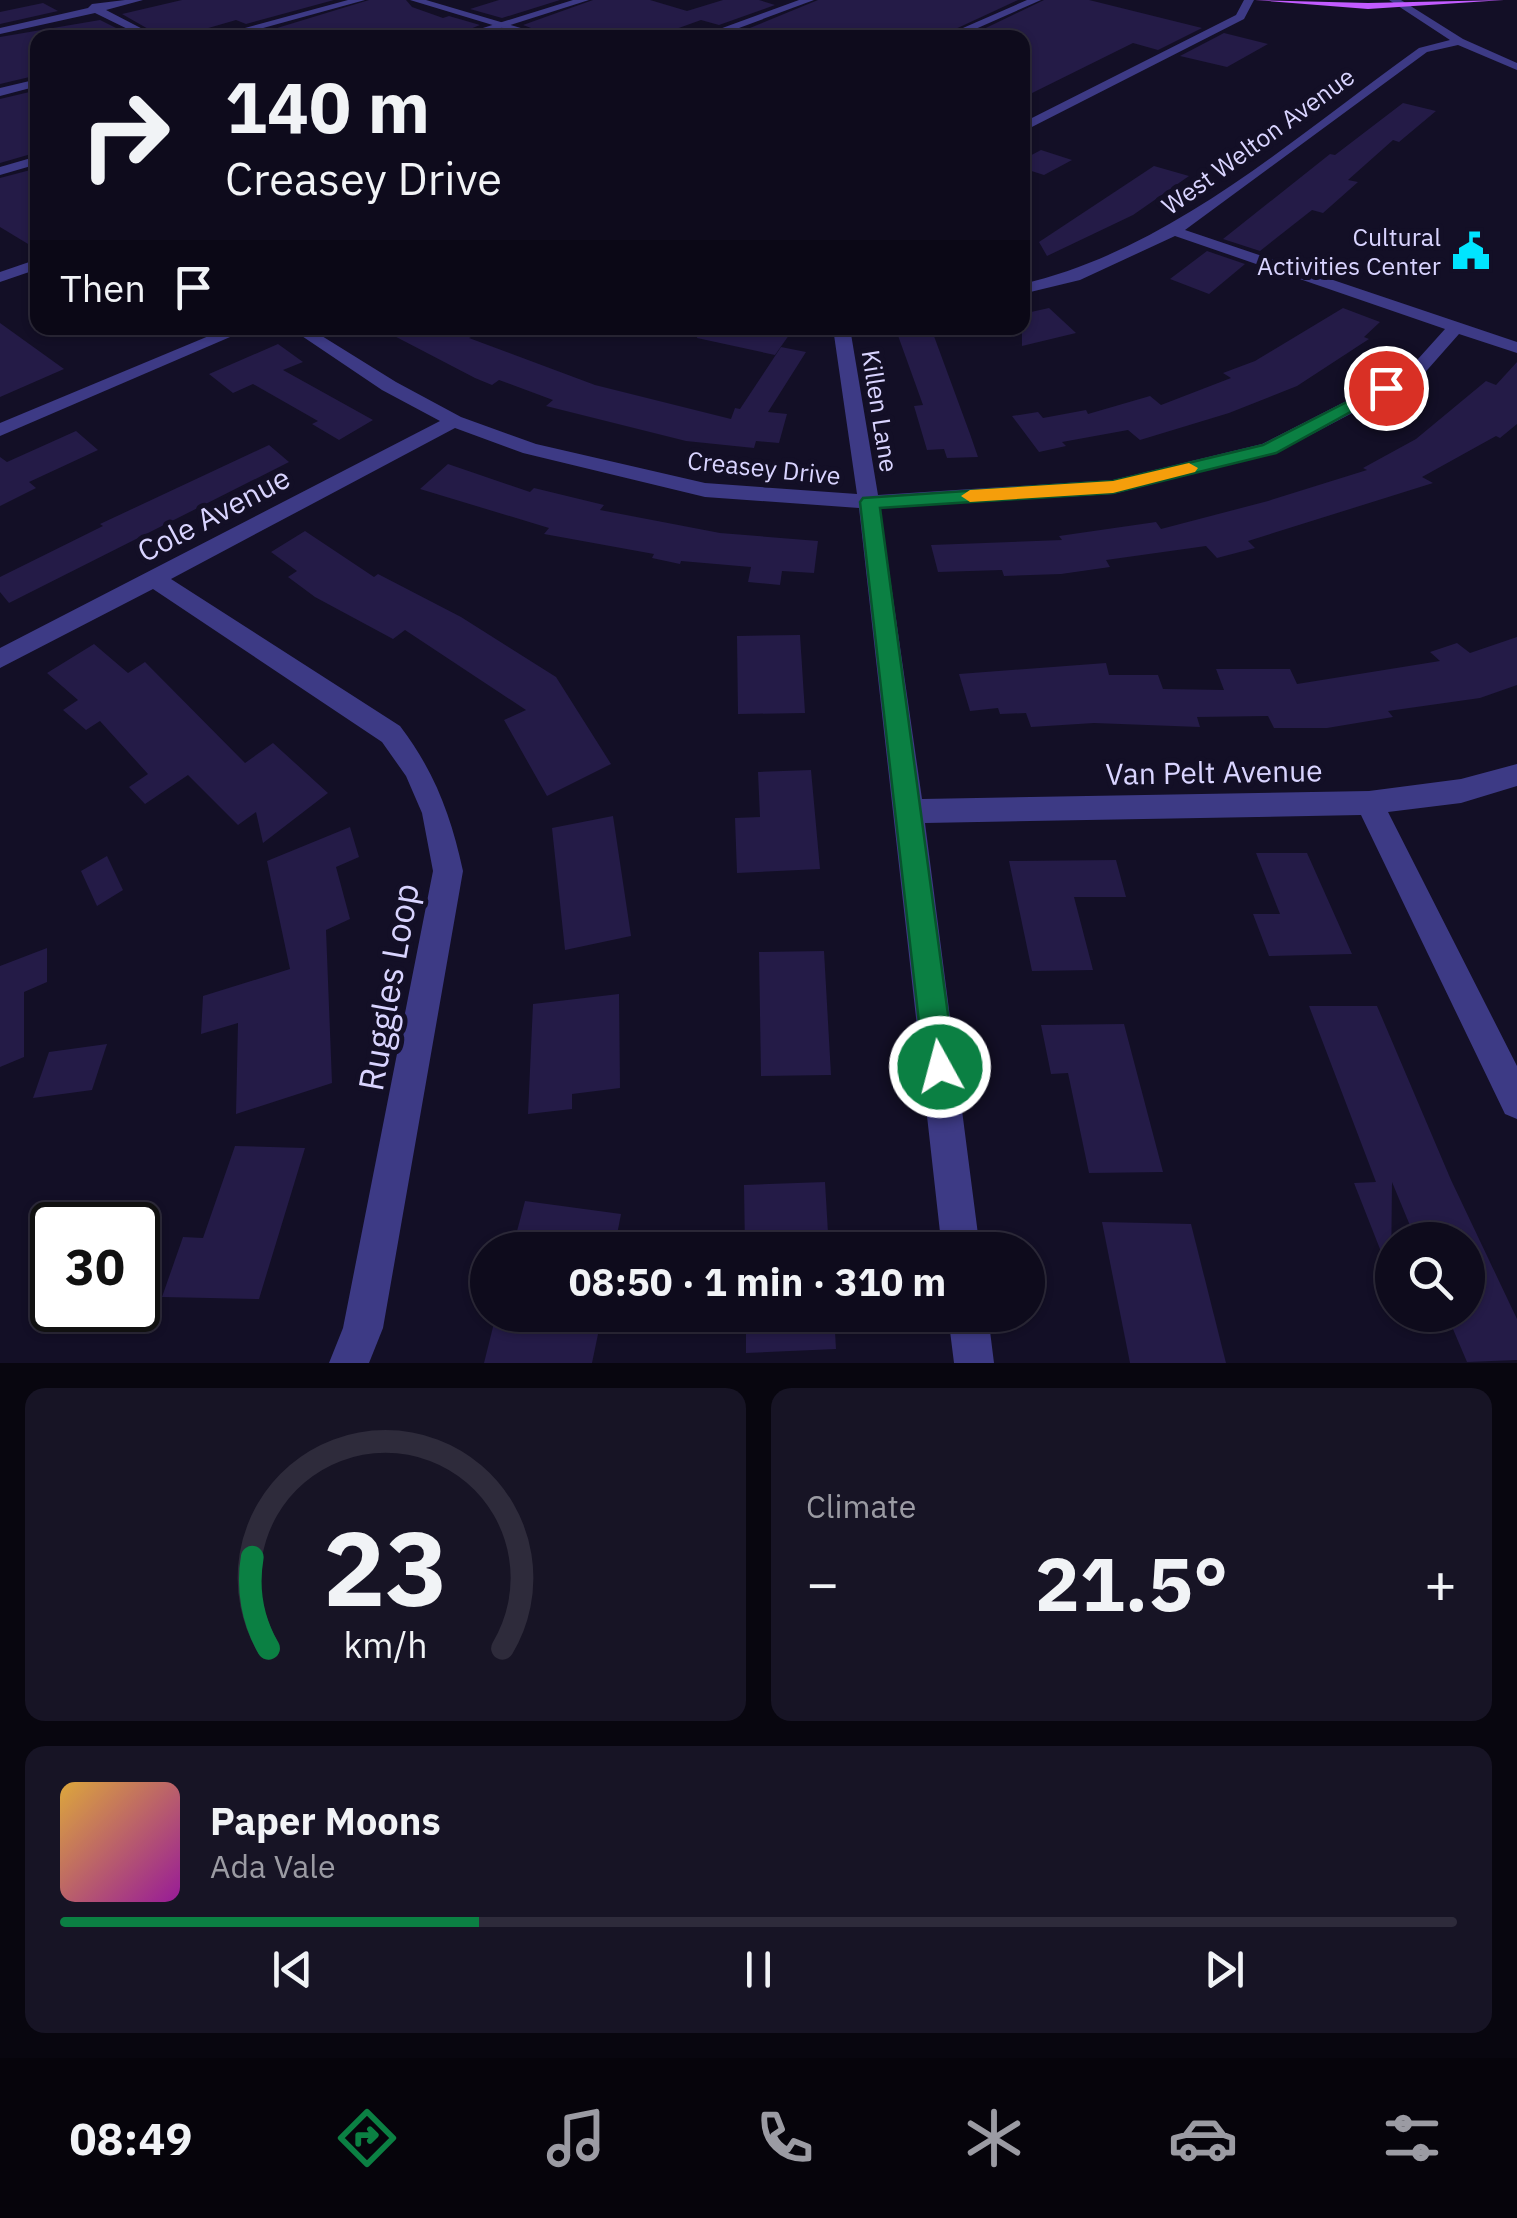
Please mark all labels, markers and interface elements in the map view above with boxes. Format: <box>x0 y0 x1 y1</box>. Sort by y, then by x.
street label: West Welton Avenue <box>1155 59 1361 222</box>
text: 140 m <box>225 61 430 152</box>
icon: right <box>60 70 190 200</box>
text: Creasey Drive <box>225 149 502 207</box>
place label: Cultural Activities Center <box>1257 220 1441 282</box>
public building icon: Cultural Activities Center <box>1450 230 1492 272</box>
icon: arrive <box>166 260 221 315</box>
text: Then <box>60 263 146 312</box>
pin <box>1344 346 1429 431</box>
street label: Killen Lane <box>855 348 906 474</box>
icon: arrive <box>1359 361 1414 416</box>
street label: Creasey Drive <box>686 443 842 492</box>
street label: Cole Avenue <box>130 457 296 570</box>
street label: Van Pelt Avenue <box>1105 750 1323 793</box>
street label: Ruggles Loop <box>347 879 429 1094</box>
position arrow <box>888 1015 992 1119</box>
speed limit sign: 30 <box>30 1202 160 1332</box>
map controls <box>1375 1222 1485 1332</box>
button: search <box>1375 1222 1485 1332</box>
text: 08:50 · 1 min · 310 m <box>569 1257 946 1306</box>
text: Climate <box>806 1485 916 1527</box>
text: 23 <box>323 1499 448 1635</box>
text: 21.5° <box>1035 1534 1228 1632</box>
text: − <box>806 1547 839 1618</box>
text: + <box>1424 1547 1457 1618</box>
text: km/h <box>343 1621 428 1668</box>
text: Paper Moons <box>210 1796 441 1845</box>
text: Ada Vale <box>210 1845 336 1887</box>
icon: previous <box>265 1942 320 1997</box>
icon: pause <box>731 1942 786 1997</box>
icon: next <box>1197 1942 1252 1997</box>
icon: directions <box>332 2103 402 2173</box>
icon: music <box>541 2103 611 2173</box>
icon: phone <box>750 2103 820 2173</box>
icon: climate <box>959 2103 1029 2173</box>
icon: car <box>1168 2103 1238 2173</box>
icon: filters <box>1377 2103 1447 2173</box>
text: 08:49 <box>70 2109 192 2167</box>

